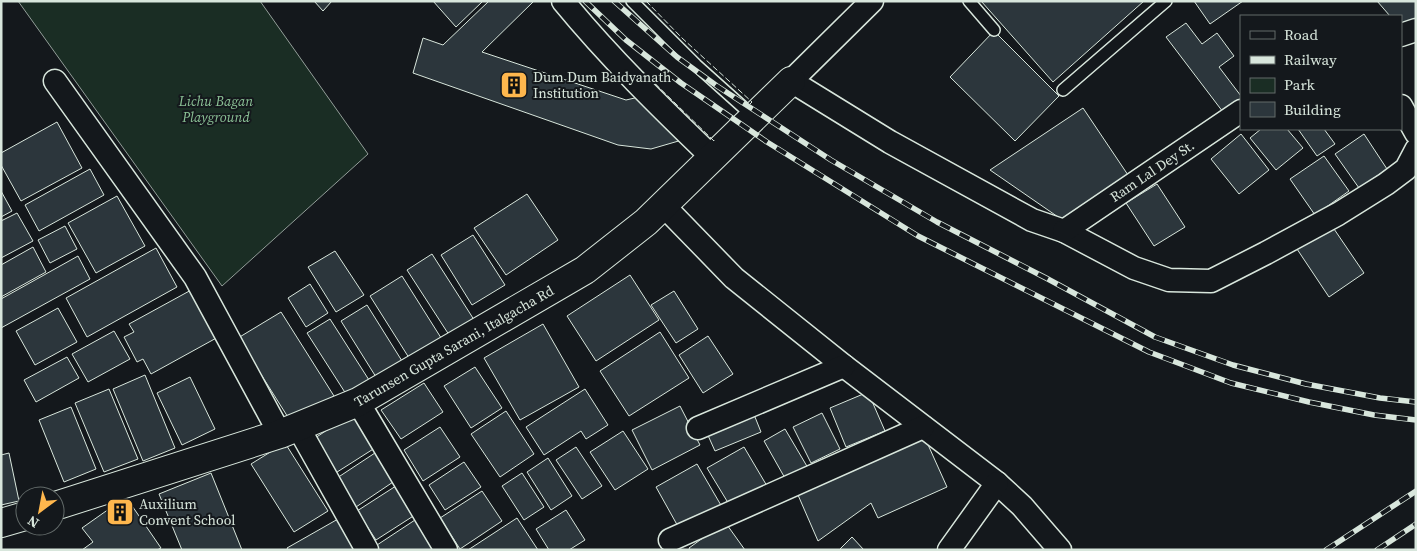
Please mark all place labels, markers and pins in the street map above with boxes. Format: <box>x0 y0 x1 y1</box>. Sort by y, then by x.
place label: Dum Dum Baidyanath Institution <box>533 67 671 103</box>
building icon: Dum Dum Baidyanath Institution <box>499 70 529 100</box>
place label: Auxilium Convent School <box>139 494 235 530</box>
building icon: Auxilium Convent School <box>105 497 135 527</box>

